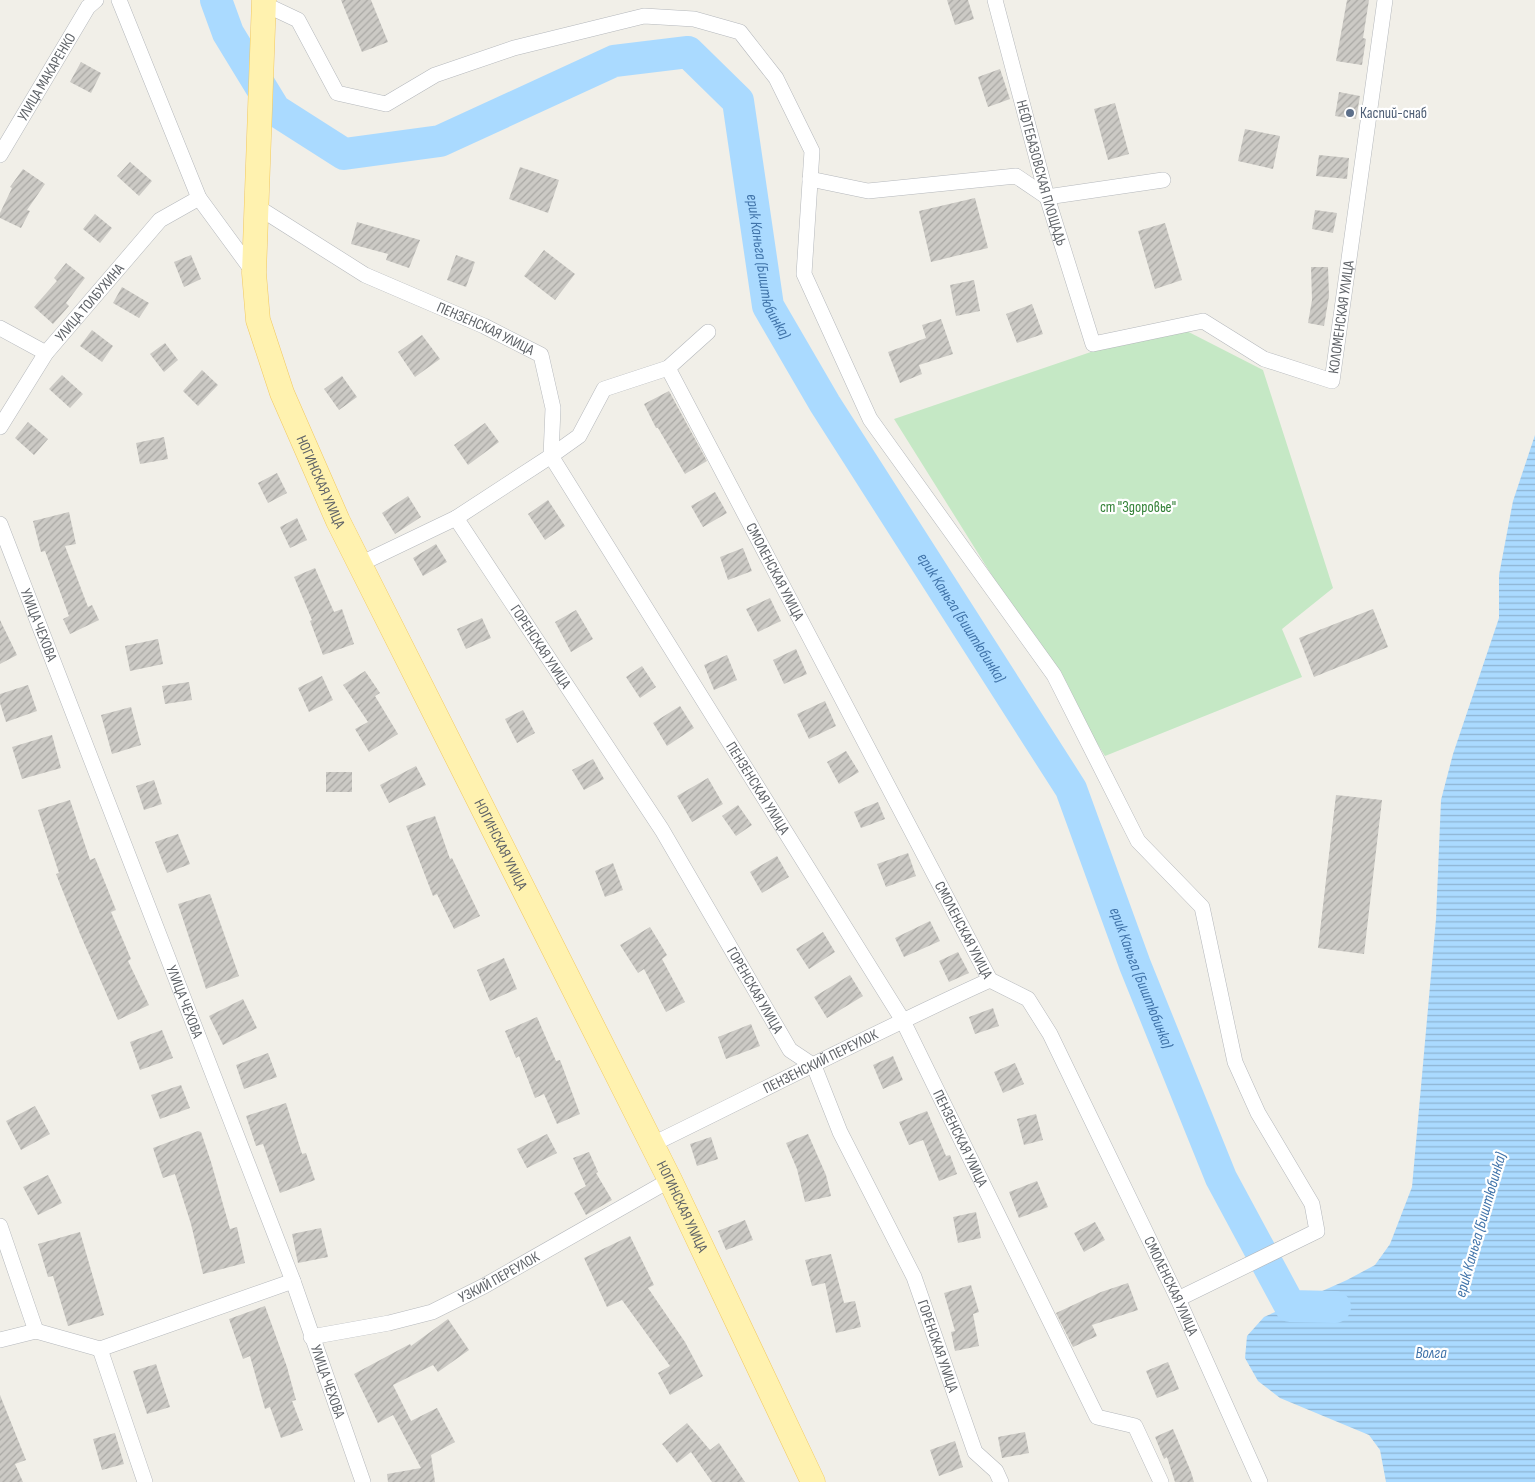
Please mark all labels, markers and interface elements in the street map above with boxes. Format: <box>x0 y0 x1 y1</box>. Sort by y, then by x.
street label: УЛИЦА МАКАРЕНКО <box>13 29 80 124</box>
street label: НЕФТЕБАЗОВСКАЯ ПЛОЩАДЬ <box>1012 98 1071 249</box>
place label: Каспий-снаб <box>1360 104 1427 123</box>
marker: Каспий-снаб <box>1344 107 1356 119</box>
water label: ерик Каньга (Биштюбинка) <box>742 193 795 343</box>
street label: УЛИЦА ТОЛБУХИНА <box>51 259 129 345</box>
street label: КОЛОМЕНСКАЯ УЛИЦА <box>1324 259 1358 375</box>
street label: ПЕНЗЕНСКАЯ УЛИЦА <box>434 297 538 360</box>
street label: НОГИНСКАЯ УЛИЦА <box>292 432 350 532</box>
park label: ст "Здоровье" <box>1100 498 1176 517</box>
street label: СМОЛЕНСКАЯ УЛИЦА <box>742 520 809 624</box>
water label: ерик Каньга (Биштюбинка) <box>913 549 1010 686</box>
street label: УЛИЦА ЧЕХОВА <box>16 586 62 664</box>
street label: ГОРЕНСКАЯ УЛИЦА <box>506 601 576 692</box>
street label: ПЕНЗЕНСКАЯ УЛИЦА <box>722 738 794 838</box>
street label: НОГИНСКАЯ УЛИЦА <box>470 796 532 894</box>
street label: СМОЛЕНСКАЯ УЛИЦА <box>930 878 997 982</box>
water label: ерик Каньга (Биштюбинка) <box>1105 905 1177 1052</box>
street label: ГОРЕНСКАЯ УЛИЦА <box>723 944 788 1037</box>
street label: УЛИЦА ЧЕХОВА <box>162 962 208 1041</box>
street label: ПЕНЗЕНСКИЙ ПЕРЕУЛОК <box>760 1025 881 1098</box>
street label: ПЕНЗЕНСКАЯ УЛИЦА <box>929 1087 992 1190</box>
water label: ерик Каньга (Биштюбинка) <box>1451 1150 1511 1300</box>
street label: НОГИНСКАЯ УЛИЦА <box>652 1157 713 1256</box>
street label: СМОЛЕНСКАЯ УЛИЦА <box>1140 1233 1203 1339</box>
street label: УЗКИЙ ПЕРЕУЛОК <box>455 1247 543 1307</box>
street label: ГОРЕНСКАЯ УЛИЦА <box>913 1297 963 1395</box>
street label: УЛИЦА ЧЕХОВА <box>306 1342 350 1421</box>
water label: Волга <box>1415 1344 1447 1363</box>

